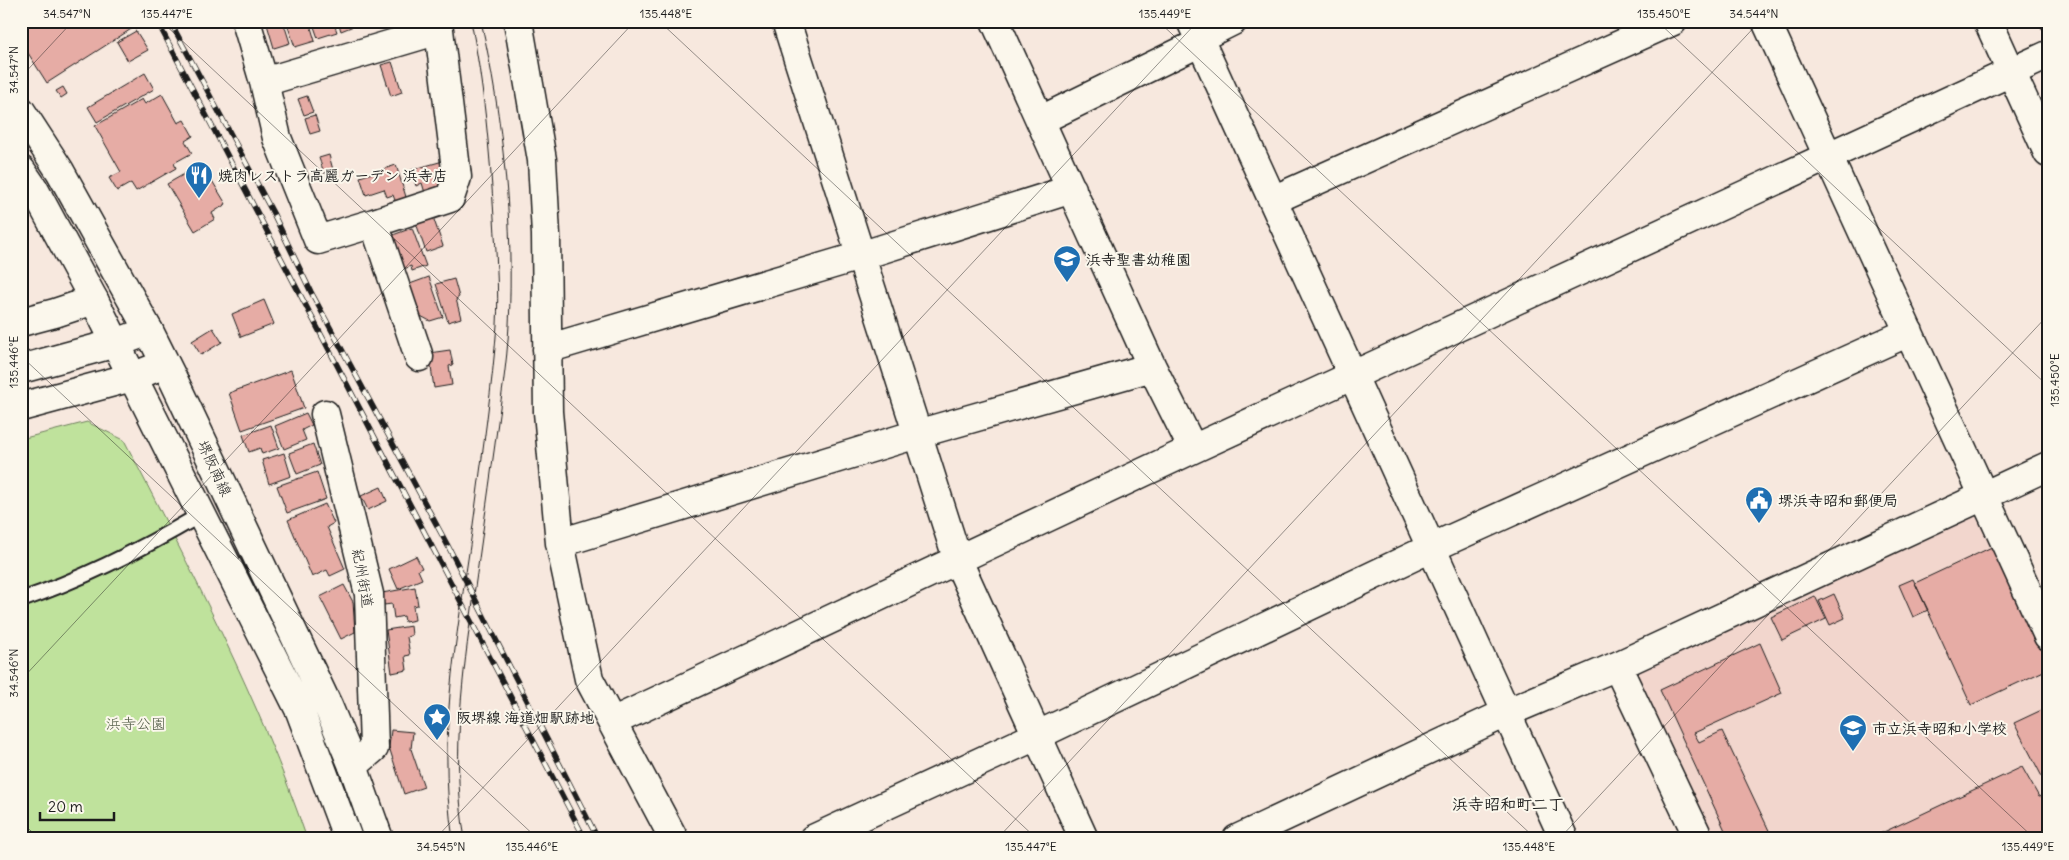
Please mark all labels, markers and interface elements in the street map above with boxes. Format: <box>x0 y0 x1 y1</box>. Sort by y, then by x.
text: 34.547°N <box>43 6 91 21</box>
text: 135.447°E <box>141 6 193 21</box>
text: 135.448°E <box>640 6 692 21</box>
text: 135.449°E <box>1139 6 1191 21</box>
text: 135.450°E <box>1637 6 1691 21</box>
text: 34.544°N <box>1729 6 1779 21</box>
text: 34.547°N <box>6 46 21 94</box>
restaurant icon: 焼肉レストラ高麗ガーデン 浜寺店 <box>184 160 214 199</box>
place label: 焼肉レストラ高麗ガーデン 浜寺店 <box>218 166 448 185</box>
school or university icon: 浜寺聖書幼稚園 <box>1052 244 1082 283</box>
place label: 浜寺聖書幼稚園 <box>1086 250 1191 269</box>
text: 135.446°E <box>6 336 21 388</box>
text: 135.450°E <box>2047 353 2062 407</box>
street label: 堺阪南線 <box>194 437 236 499</box>
public building icon: 堺浜寺昭和郵便局 <box>1744 485 1774 524</box>
place label: 堺浜寺昭和郵便局 <box>1778 491 1898 510</box>
street label: 紀州街道 <box>348 547 378 609</box>
text: 34.546°N <box>6 648 21 698</box>
place icon: 阪堺線 海道畑駅跡地 <box>422 702 452 741</box>
place label: 阪堺線 海道畑駅跡地 <box>456 708 595 727</box>
school or university icon: 市立浜寺昭和小学校 <box>1838 713 1868 752</box>
park label: 浜寺公園 <box>106 714 166 733</box>
place label: 市立浜寺昭和小学校 <box>1872 719 2007 738</box>
scale bar <box>40 790 114 822</box>
district label: 浜寺昭和町二丁 <box>1452 794 1564 814</box>
text: 20 m <box>48 797 83 816</box>
text: 34.545°N <box>416 839 466 854</box>
text: 135.446°E <box>506 839 558 854</box>
text: 135.447°E <box>1005 839 1057 854</box>
text: 135.448°E <box>1503 839 1555 854</box>
text: 135.449°E <box>2002 839 2054 854</box>

